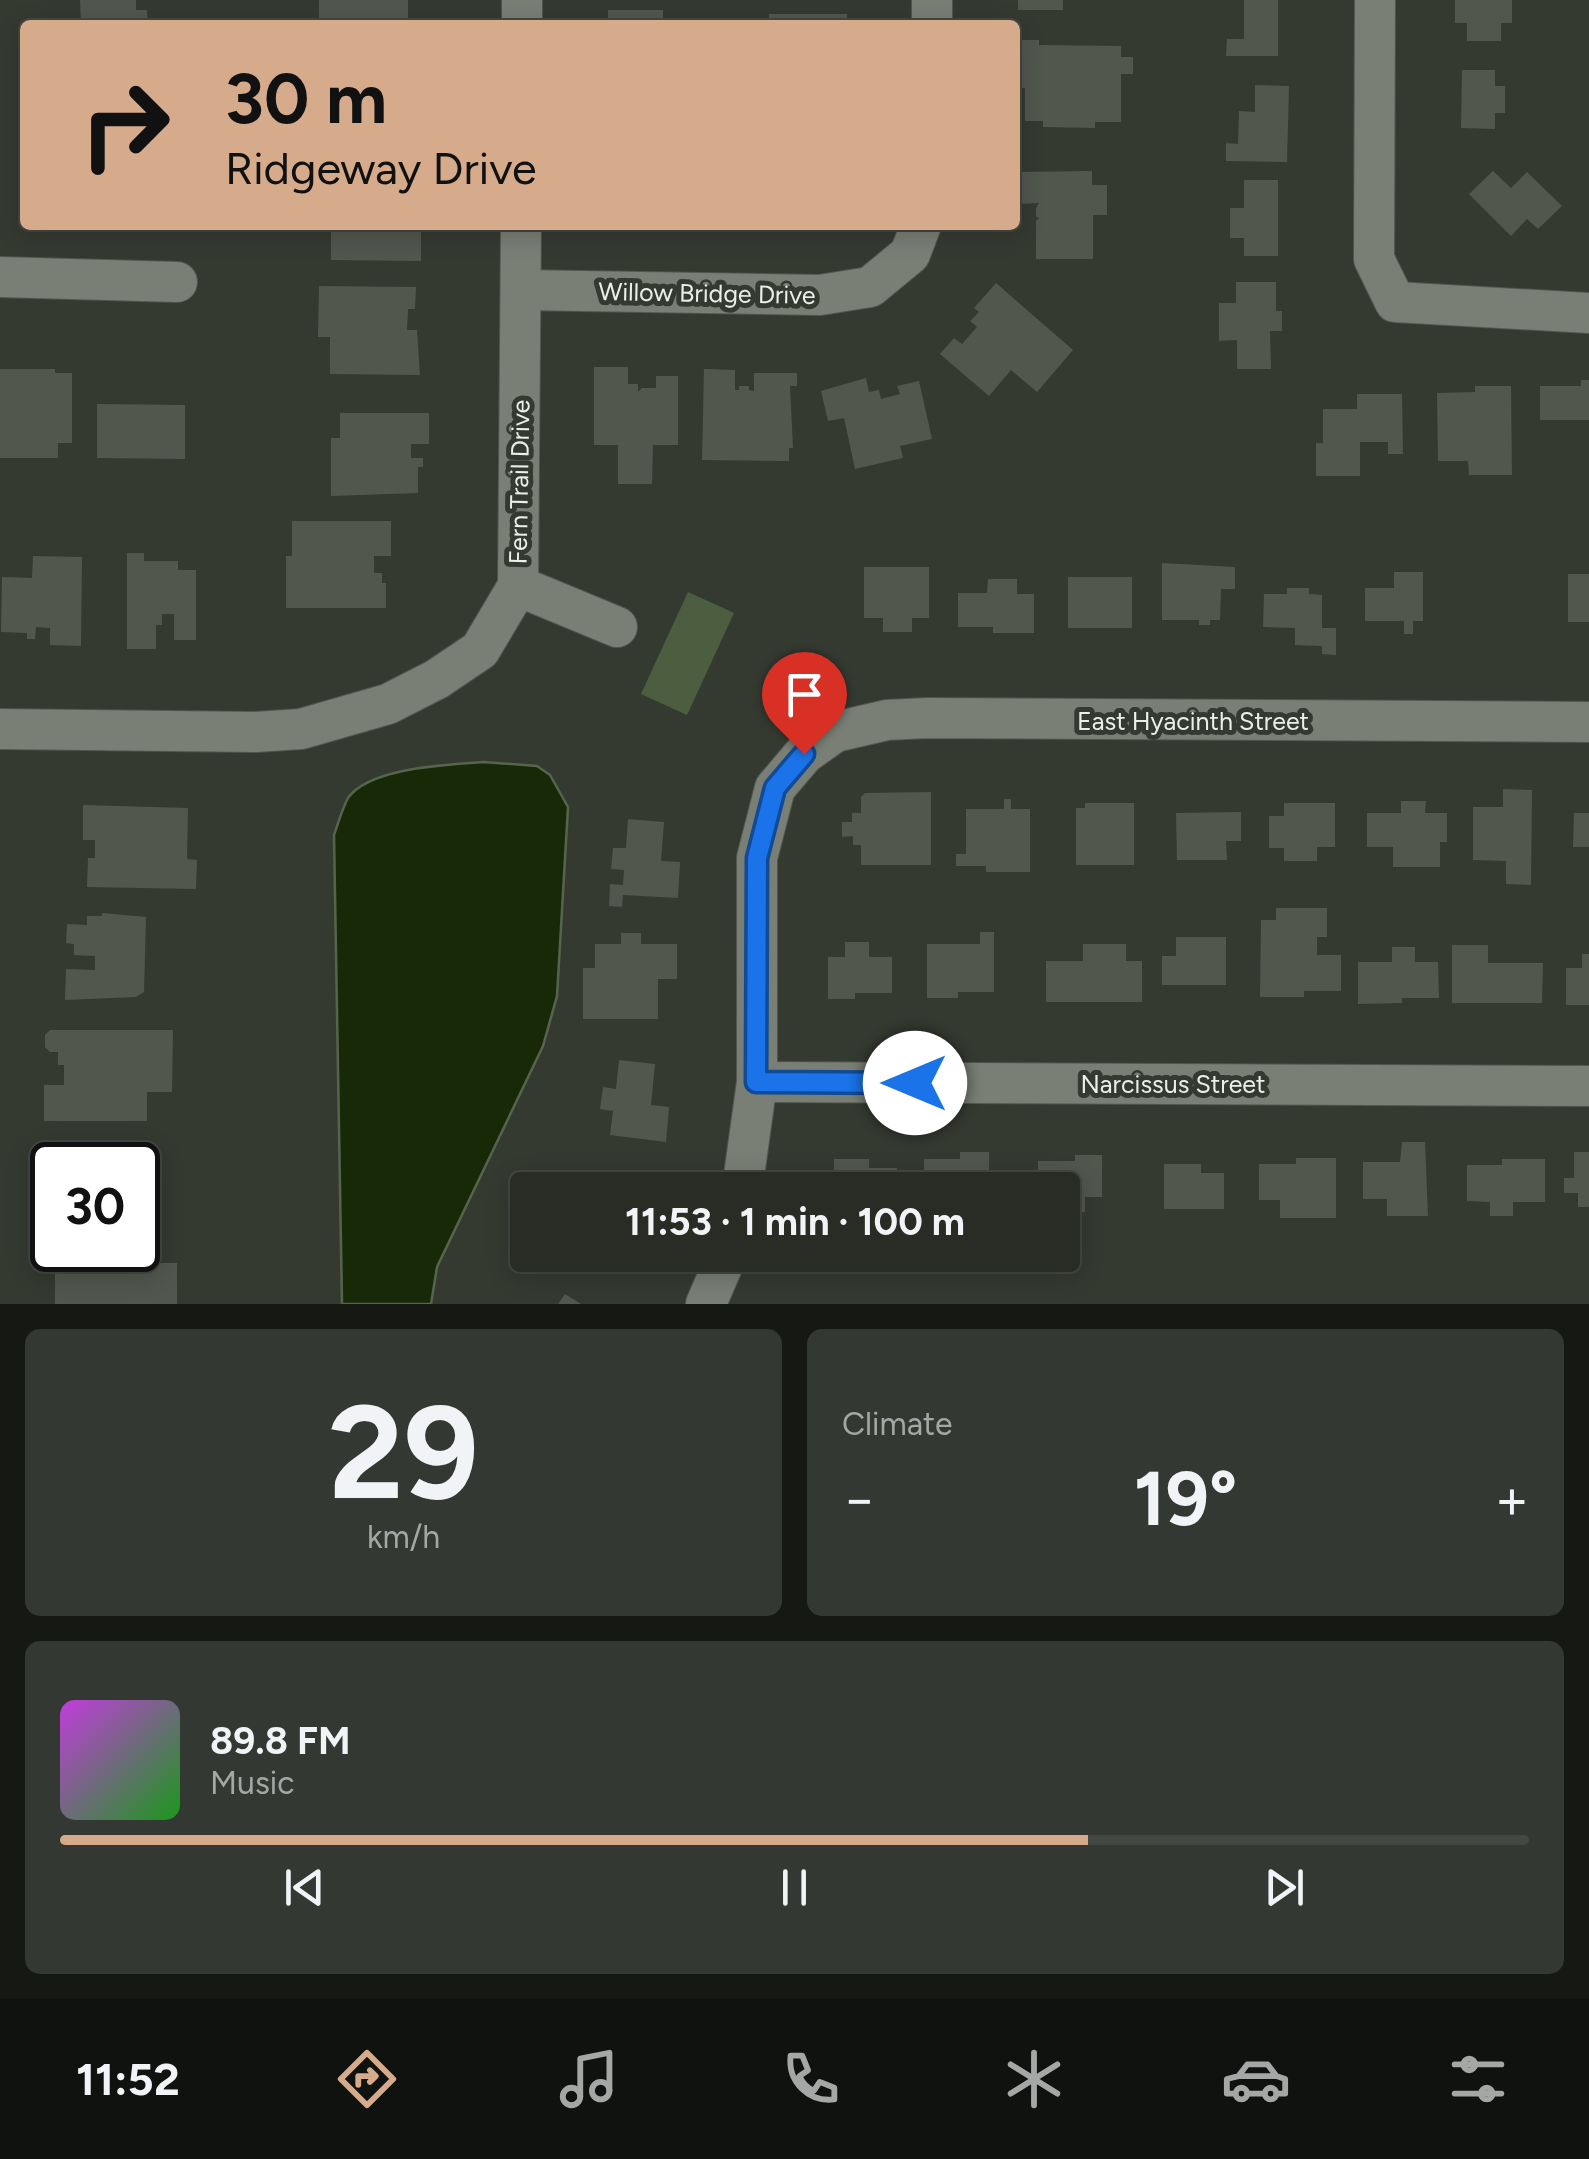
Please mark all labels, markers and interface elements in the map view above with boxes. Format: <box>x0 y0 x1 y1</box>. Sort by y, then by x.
text: 30 m <box>225 56 387 141</box>
icon: right <box>60 60 190 190</box>
text: Ridgeway Drive <box>225 141 537 195</box>
street label: Willow Bridge Drive <box>598 276 816 310</box>
street label: Fern Trail Drive <box>503 399 535 565</box>
pin <box>762 652 847 755</box>
icon: arrive <box>777 667 832 722</box>
street label: East Hyacinth Street <box>1077 706 1309 736</box>
position arrow <box>863 1031 967 1135</box>
street label: Narcissus Street <box>1081 1069 1265 1099</box>
speed limit sign: 30 <box>30 1142 160 1272</box>
text: 11:53 · 1 min · 100 m <box>625 1199 965 1245</box>
text: 29 <box>328 1375 479 1531</box>
text: Climate <box>842 1405 953 1443</box>
text: 19° <box>1134 1454 1237 1544</box>
text: − <box>842 1466 876 1532</box>
text: + <box>1495 1466 1529 1532</box>
text: km/h <box>367 1518 440 1556</box>
text: 89.8 FM <box>210 1718 351 1764</box>
text: Music <box>210 1764 295 1802</box>
icon: previous <box>277 1860 332 1915</box>
icon: pause <box>767 1860 822 1915</box>
icon: next <box>1257 1860 1312 1915</box>
icon: directions <box>332 2044 402 2114</box>
icon: music <box>554 2044 624 2114</box>
icon: phone <box>776 2044 846 2114</box>
icon: climate <box>999 2044 1069 2114</box>
icon: car <box>1221 2044 1291 2114</box>
icon: filters <box>1443 2044 1513 2114</box>
text: 11:52 <box>76 2052 180 2106</box>

